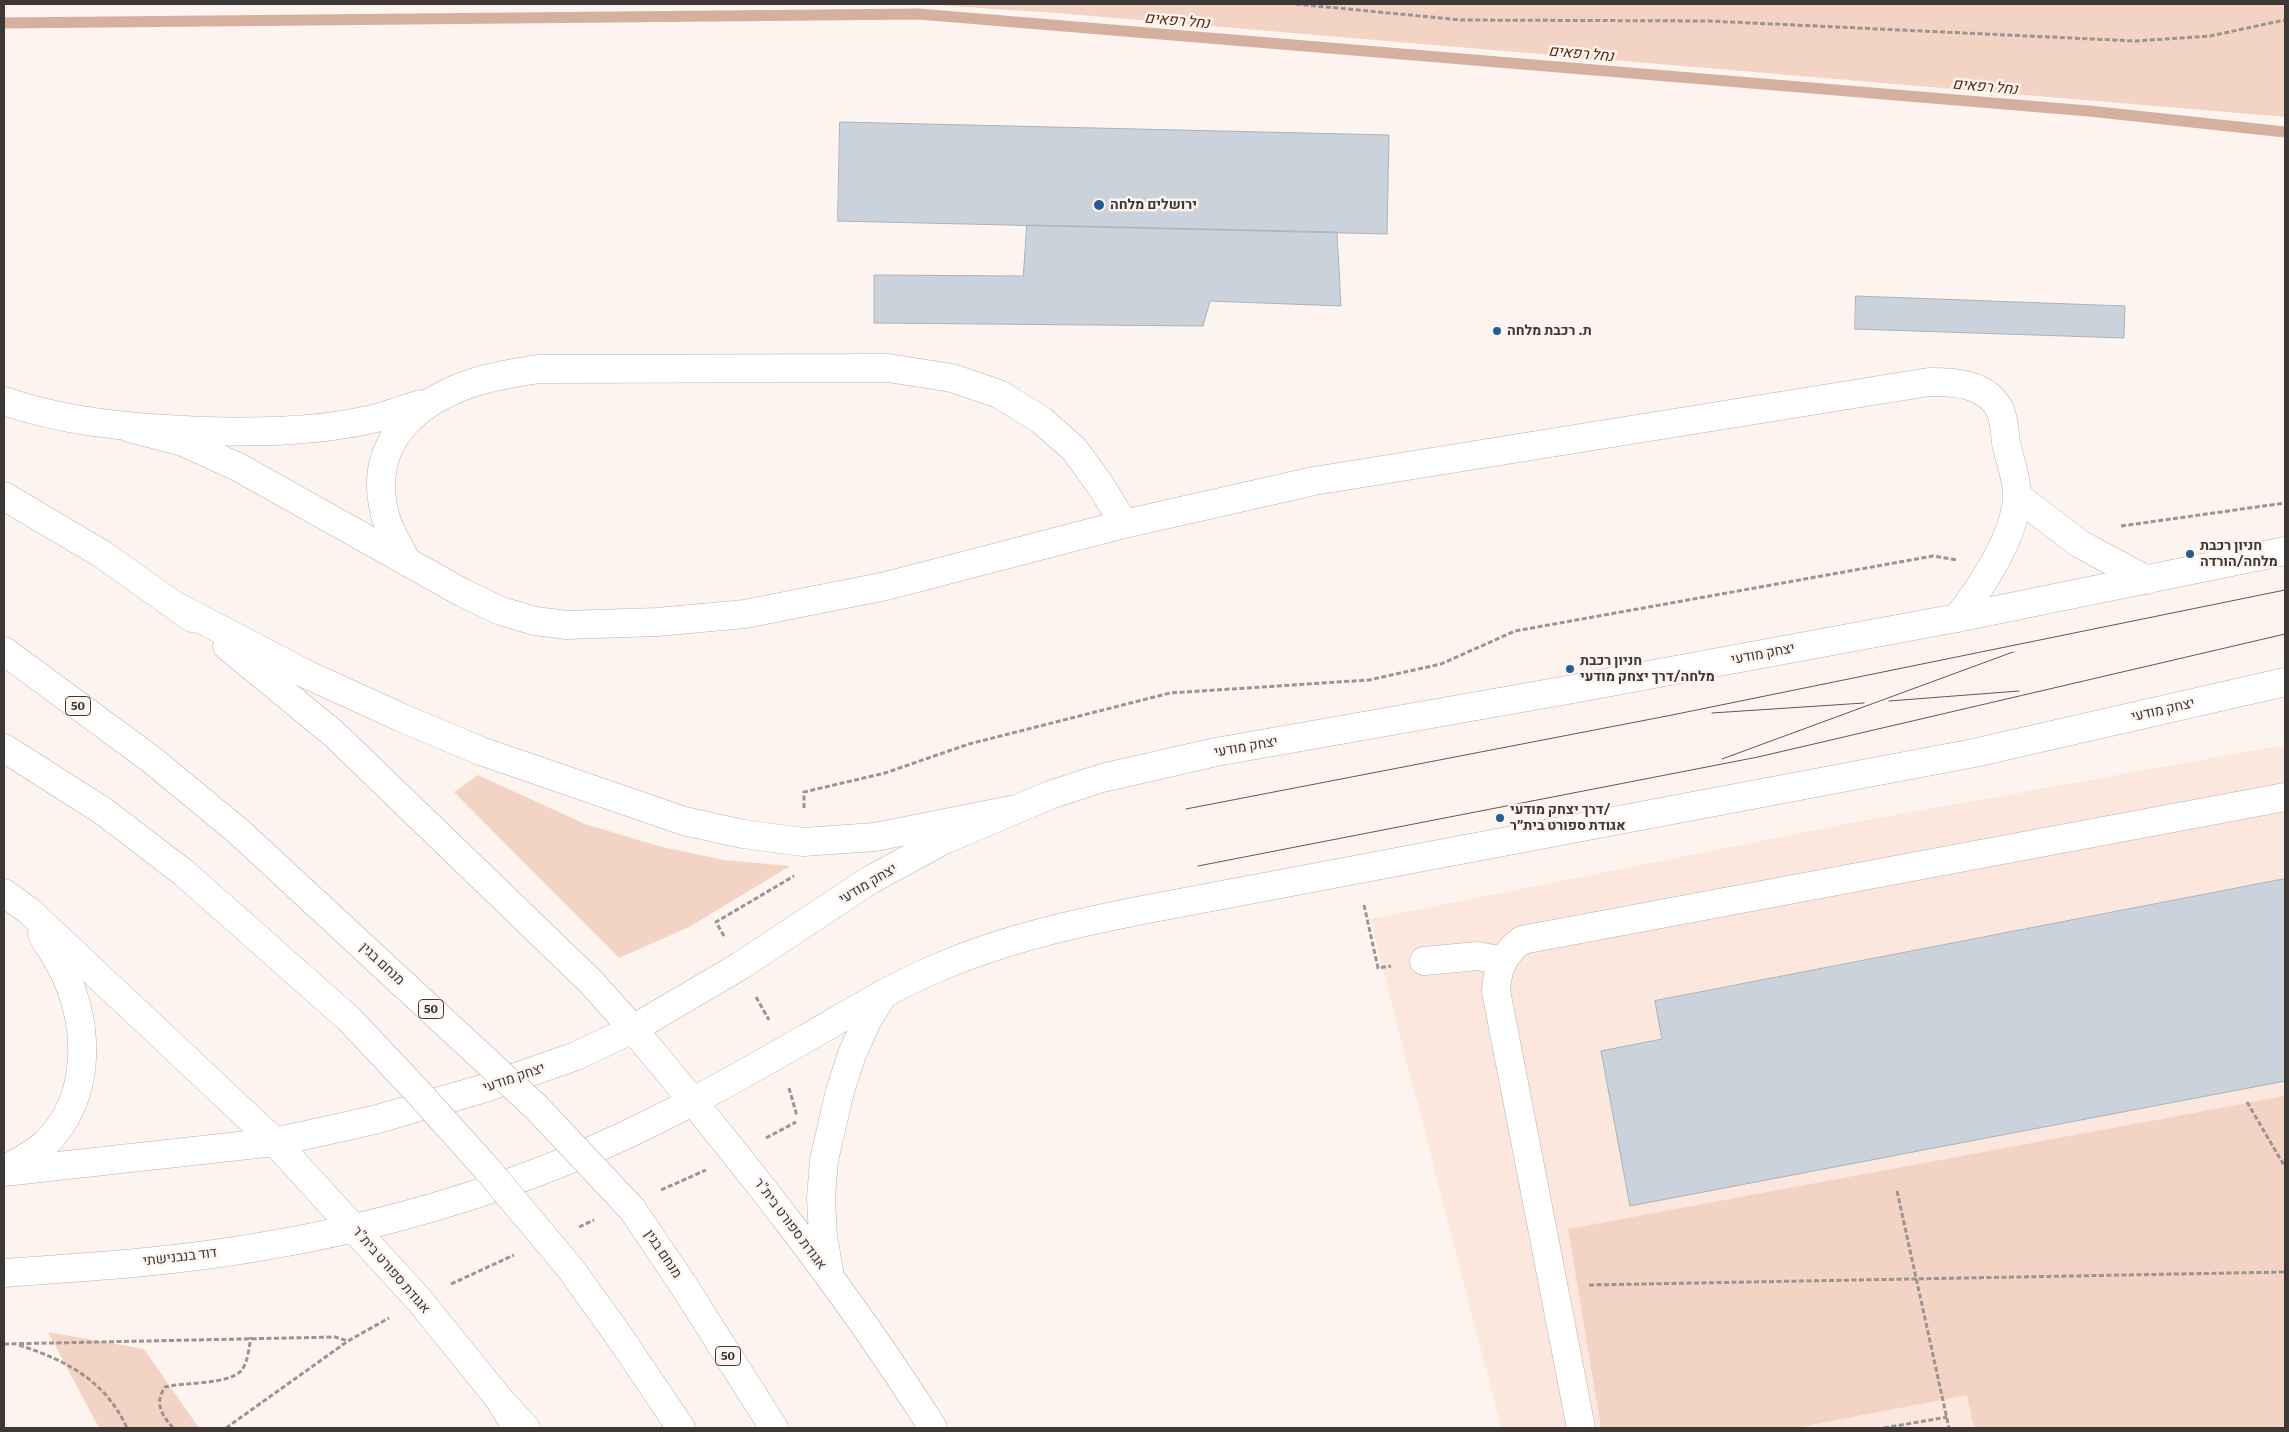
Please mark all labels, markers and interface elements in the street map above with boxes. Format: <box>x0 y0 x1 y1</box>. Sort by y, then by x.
water label: נחל רפאים <box>1144 9 1210 33</box>
water label: נחל רפאים <box>1548 42 1614 66</box>
water label: נחל רפאים <box>1952 75 2018 99</box>
place label: ירושלים מלחה <box>1110 197 1197 213</box>
marker: ירושלים מלחה <box>1092 198 1106 212</box>
place label: ת. רכבת מלחה <box>1507 323 1592 339</box>
marker: ת. רכבת מלחה <box>1491 325 1503 337</box>
place label: חניון רכבת מלחה/הורדה <box>2200 538 2278 570</box>
marker: חניון רכבת מלחה/הורדה <box>2184 548 2196 560</box>
street label: יצחק מודעי <box>1730 640 1796 668</box>
place label: חניון רכבת מלחה/דרך יצחק מודעי <box>1580 653 1715 686</box>
marker: חניון רכבת מלחה/דרך יצחק מודעי <box>1564 663 1576 675</box>
street label: יצחק מודעי <box>2130 695 2196 725</box>
road number: 50 <box>66 696 90 716</box>
street label: יצחק מודעי <box>1213 733 1279 761</box>
place label: דרך יצחק מודעי/ אגודת ספורט בית״ר <box>1510 802 1626 834</box>
marker: דרך יצחק מודעי/ אגודת ספורט בית״ר <box>1494 812 1506 824</box>
street label: יצחק מודעי <box>836 860 900 908</box>
street label: מנחם בגין <box>356 939 408 989</box>
road number: 50 <box>418 1000 444 1019</box>
street label: יצחק מודעי <box>481 1060 547 1096</box>
street label: אגודת ספורט בית"ר <box>750 1175 830 1273</box>
street label: אגודת ספורט בית"ר <box>349 1223 433 1317</box>
street label: מנחם בגין <box>641 1226 685 1282</box>
street label: דוד בנבנישתי <box>142 1244 218 1270</box>
road number: 50 <box>716 1346 740 1365</box>

